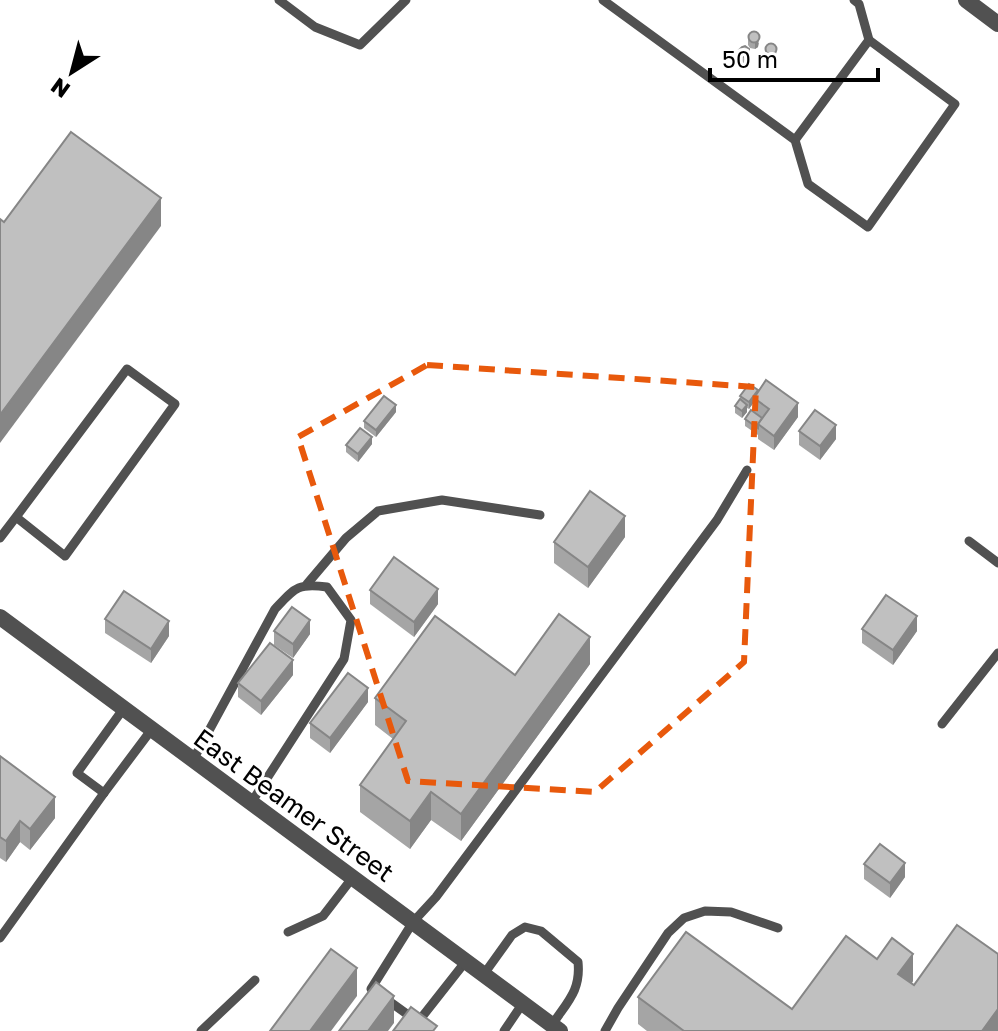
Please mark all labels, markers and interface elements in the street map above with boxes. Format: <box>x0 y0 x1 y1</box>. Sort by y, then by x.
north arrow <box>32 32 112 112</box>
scale bar <box>710 32 878 82</box>
text: 50 m <box>722 44 778 73</box>
text: N <box>45 73 75 104</box>
street label: East Beamer Street <box>188 722 400 888</box>

